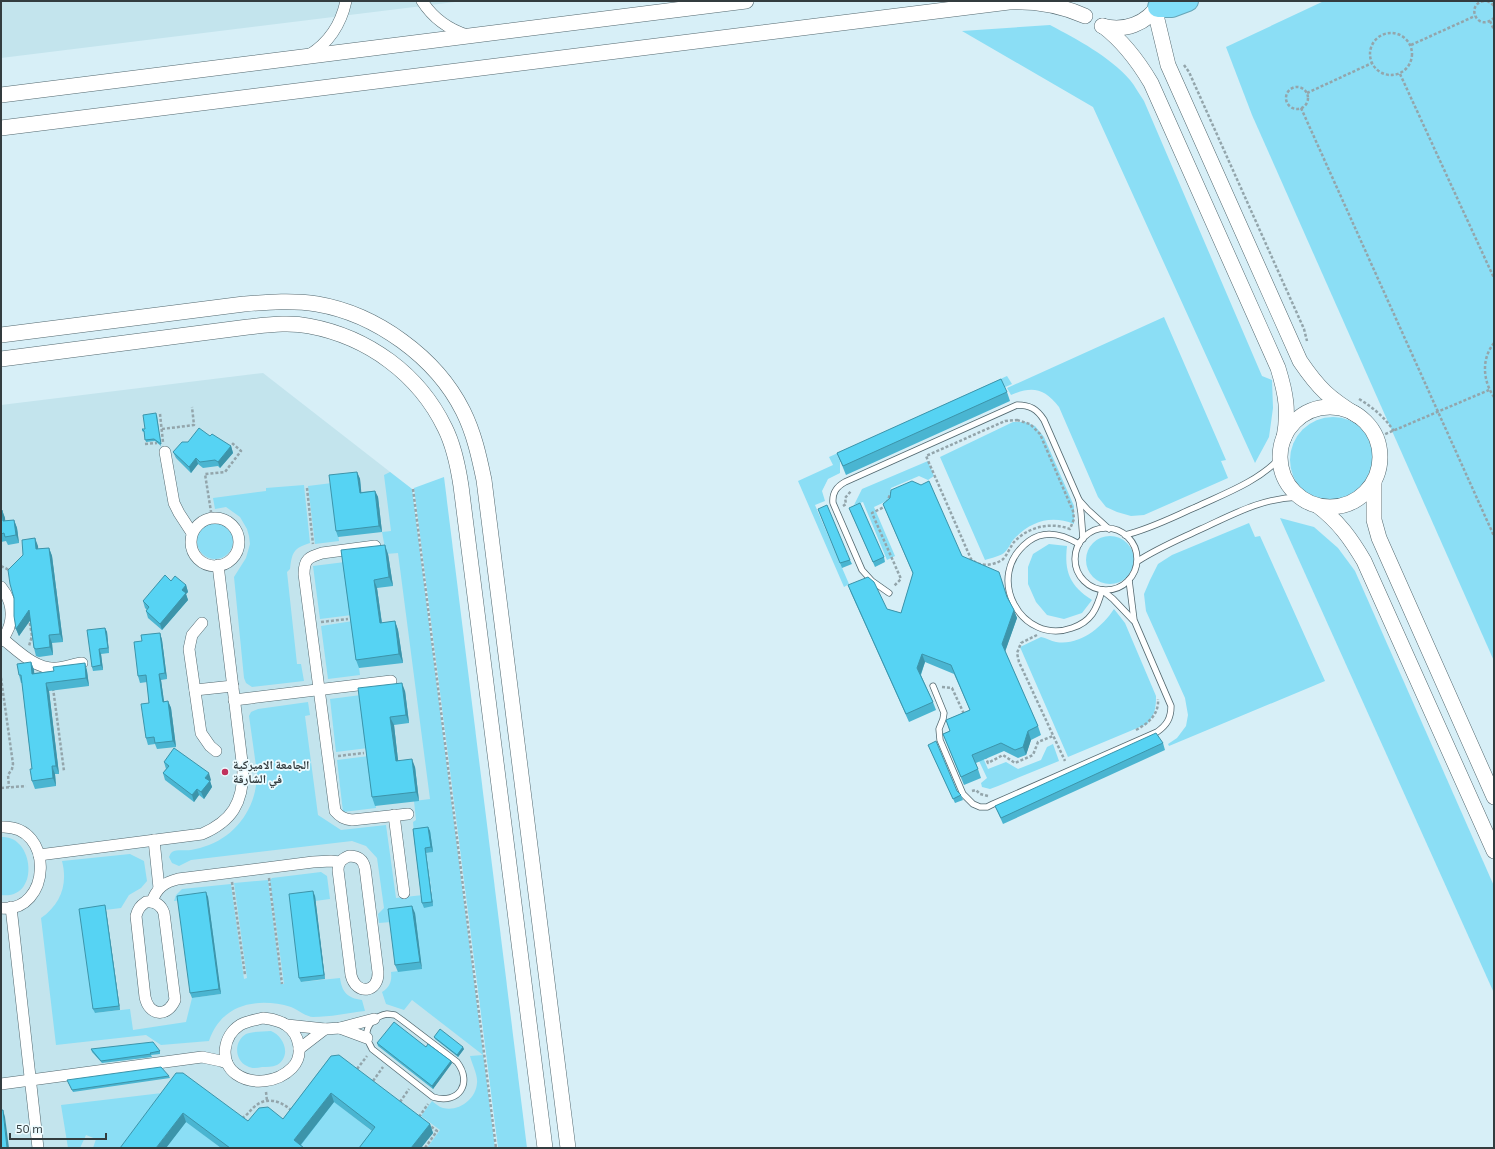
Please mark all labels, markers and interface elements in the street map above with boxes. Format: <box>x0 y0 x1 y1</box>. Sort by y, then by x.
place label: الجامعة الاميركية في الشارقة <box>233 757 310 789</box>
marker: الجامعة الاميركية في الشارقة <box>220 767 230 777</box>
scale bar <box>10 1115 106 1141</box>
text: 50 m <box>16 1121 43 1135</box>

